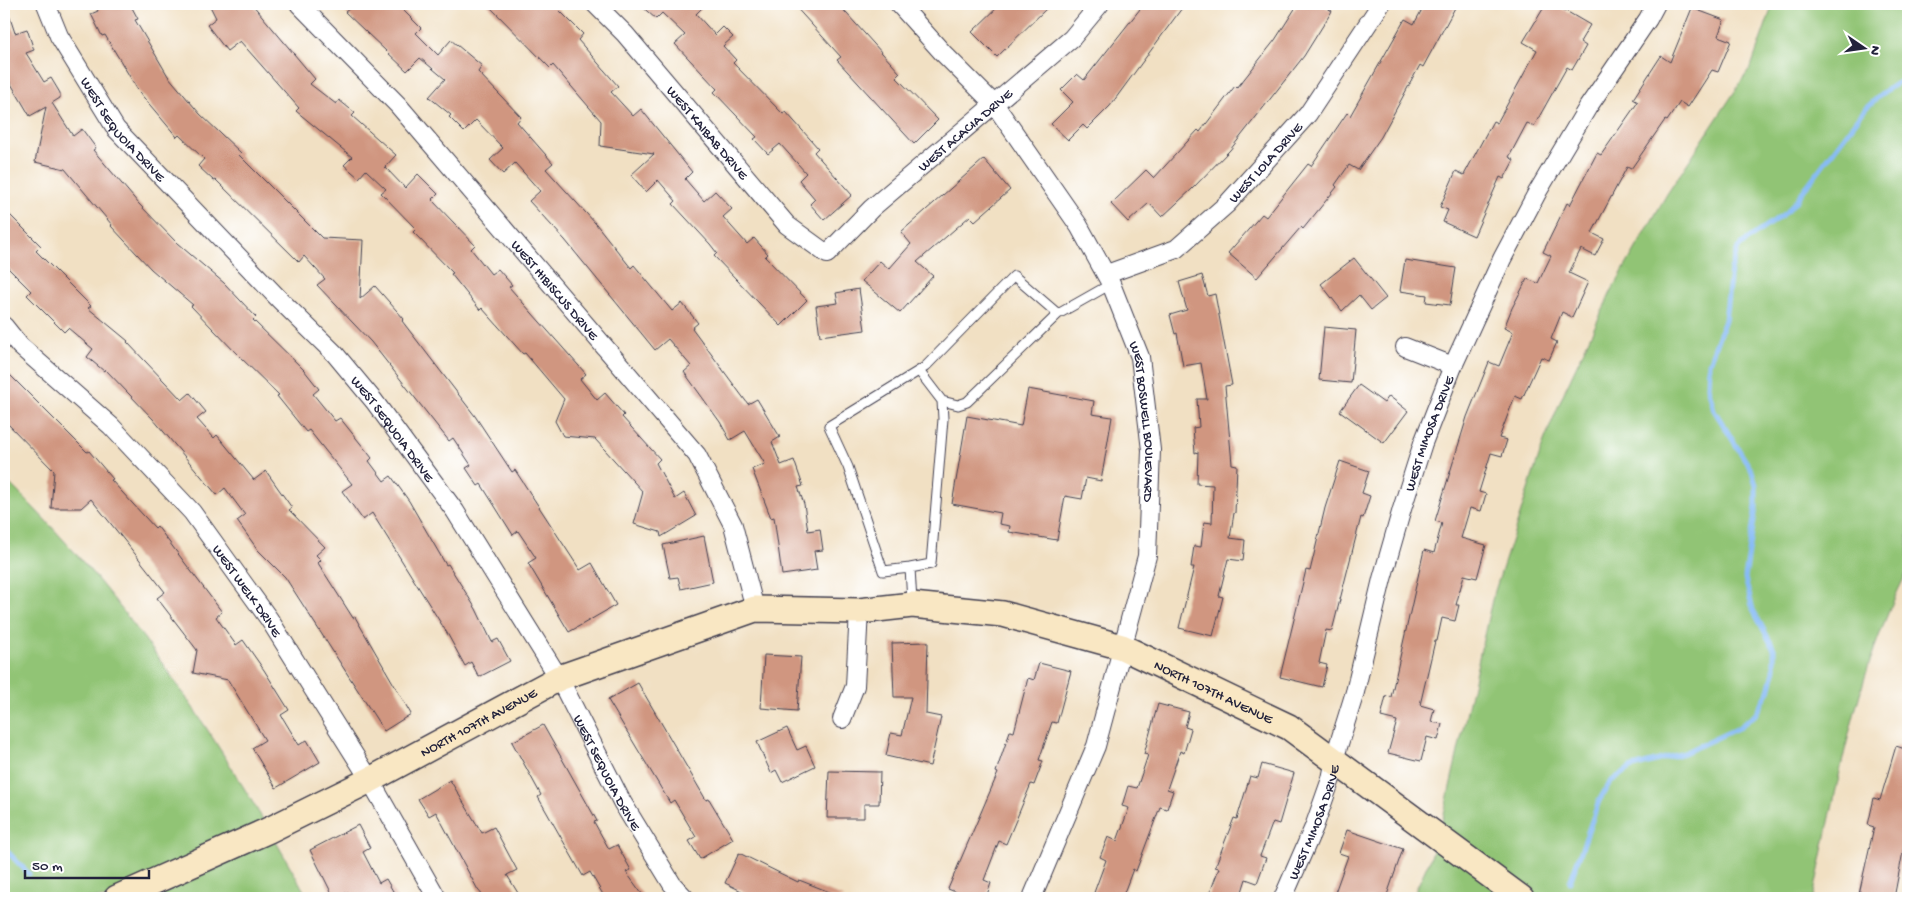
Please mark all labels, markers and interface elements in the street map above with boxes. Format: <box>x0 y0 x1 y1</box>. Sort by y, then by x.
north arrow <box>1840 22 1890 72</box>
text: N <box>1865 44 1884 57</box>
street label: WEST SEQUOIA DRIVE <box>75 75 169 187</box>
street label: WEST KAIBAB DRIVE <box>662 83 752 185</box>
street label: WEST ACACIA DRIVE <box>915 85 1018 176</box>
street label: WEST LOLA DRIVE <box>1226 119 1308 207</box>
street label: WEST HIBISCUS DRIVE <box>506 238 602 346</box>
street label: WEST BOSWELL BOULEVARD <box>1124 339 1157 503</box>
street label: WEST SEQUOIA DRIVE <box>346 373 437 487</box>
street label: WEST MIMOSA DRIVE <box>1402 373 1460 494</box>
street label: WEST WELK DRIVE <box>207 542 285 642</box>
street label: NORTH 107TH AVENUE <box>1151 658 1276 730</box>
street label: NORTH 107TH AVENUE <box>418 685 542 762</box>
street label: WEST SEQUOIA DRIVE <box>568 713 644 835</box>
street label: WEST MIMOSA DRIVE <box>1286 762 1345 883</box>
scale bar <box>25 847 149 879</box>
text: 50 m <box>32 858 63 876</box>

